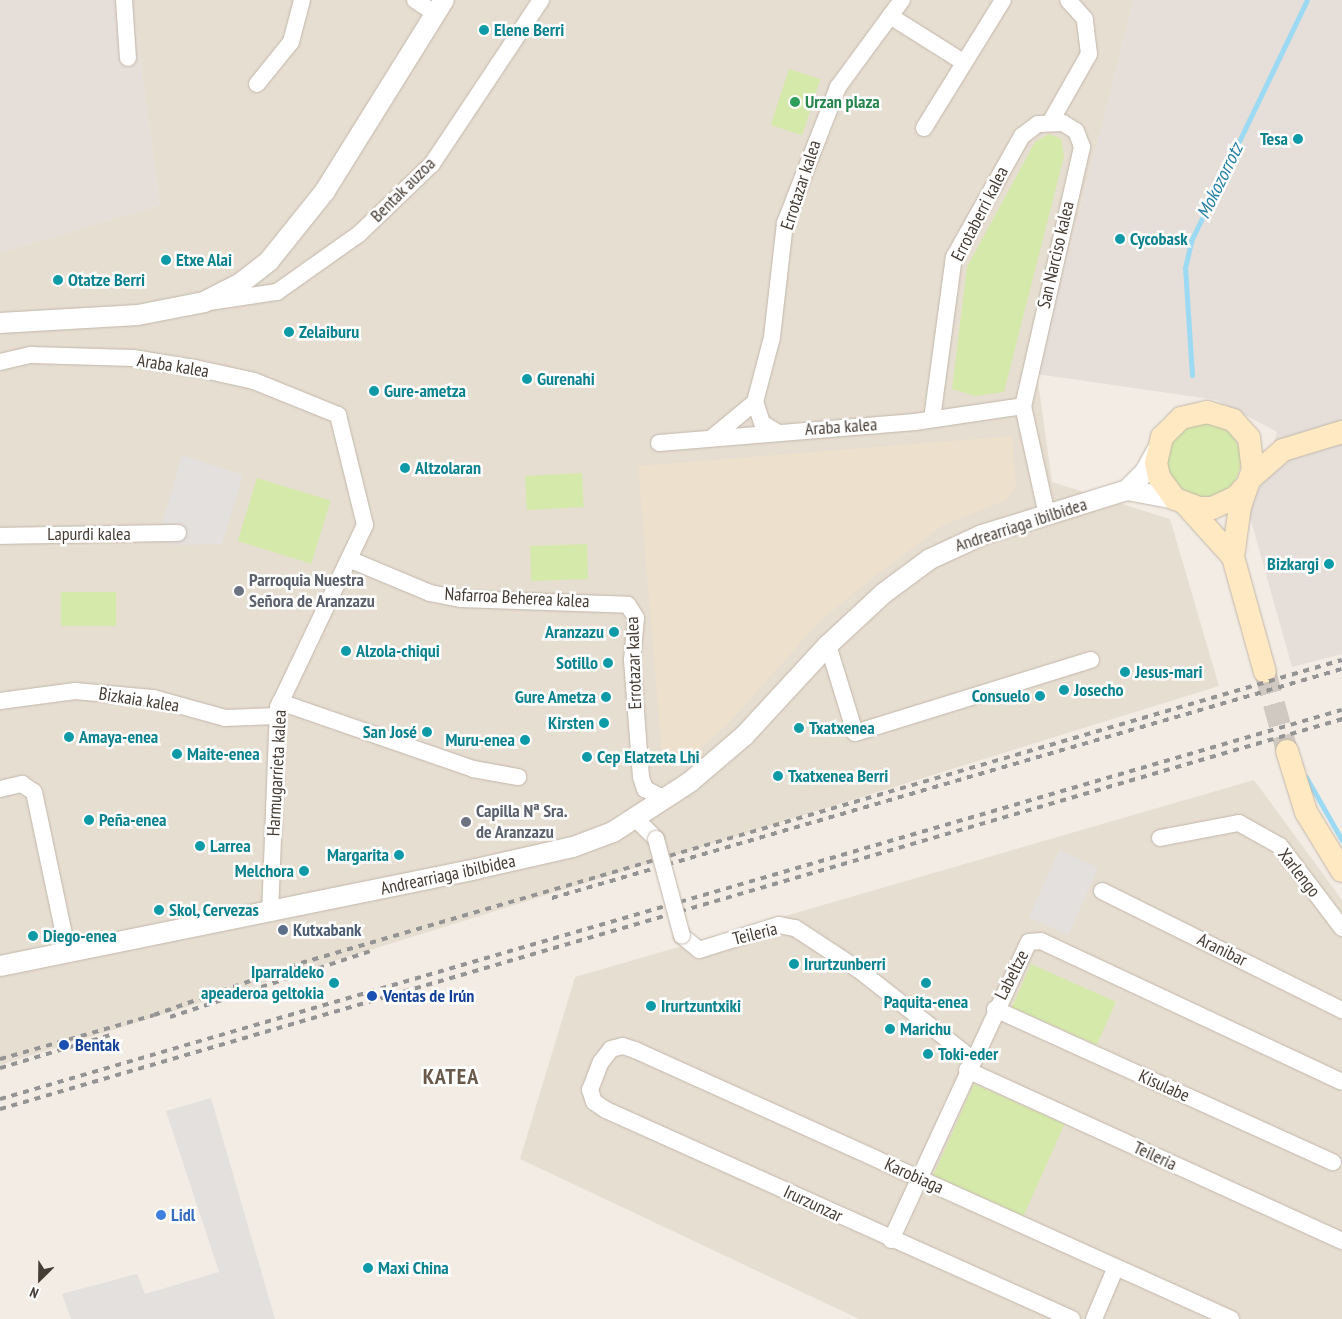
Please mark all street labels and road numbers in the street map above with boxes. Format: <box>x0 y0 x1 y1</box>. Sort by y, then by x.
street label: Errotazar kalea <box>776 137 826 233</box>
street label: Bentak auzoa <box>366 153 440 227</box>
street label: Errotaberri kalea <box>947 163 1013 265</box>
street label: San Narciso kalea <box>1033 199 1079 311</box>
street label: Araba kalea <box>136 350 210 382</box>
street label: Araba kalea <box>804 414 878 440</box>
street label: Andrearriaga ibilbidea <box>952 493 1090 557</box>
street label: Lapurdi kalea <box>47 523 131 545</box>
street label: Nafarroa Beherea kalea <box>444 583 590 613</box>
street label: Errotazar kalea <box>622 616 646 710</box>
street label: Bizkaia kalea <box>97 683 181 717</box>
street label: Harmugarrieta kalea <box>263 709 291 837</box>
street label: Xarlengo <box>1273 844 1325 902</box>
street label: Andrearriaga ibilbidea <box>379 850 517 900</box>
street label: Teileria <box>730 918 780 950</box>
street label: Aranibar <box>1194 929 1250 971</box>
street label: Labeltze <box>990 947 1034 1003</box>
street label: Kisulabe <box>1135 1065 1193 1107</box>
street label: Teileria <box>1130 1137 1180 1175</box>
street label: Karobiaga <box>881 1153 947 1199</box>
street label: Irurzunzar <box>780 1181 846 1227</box>

